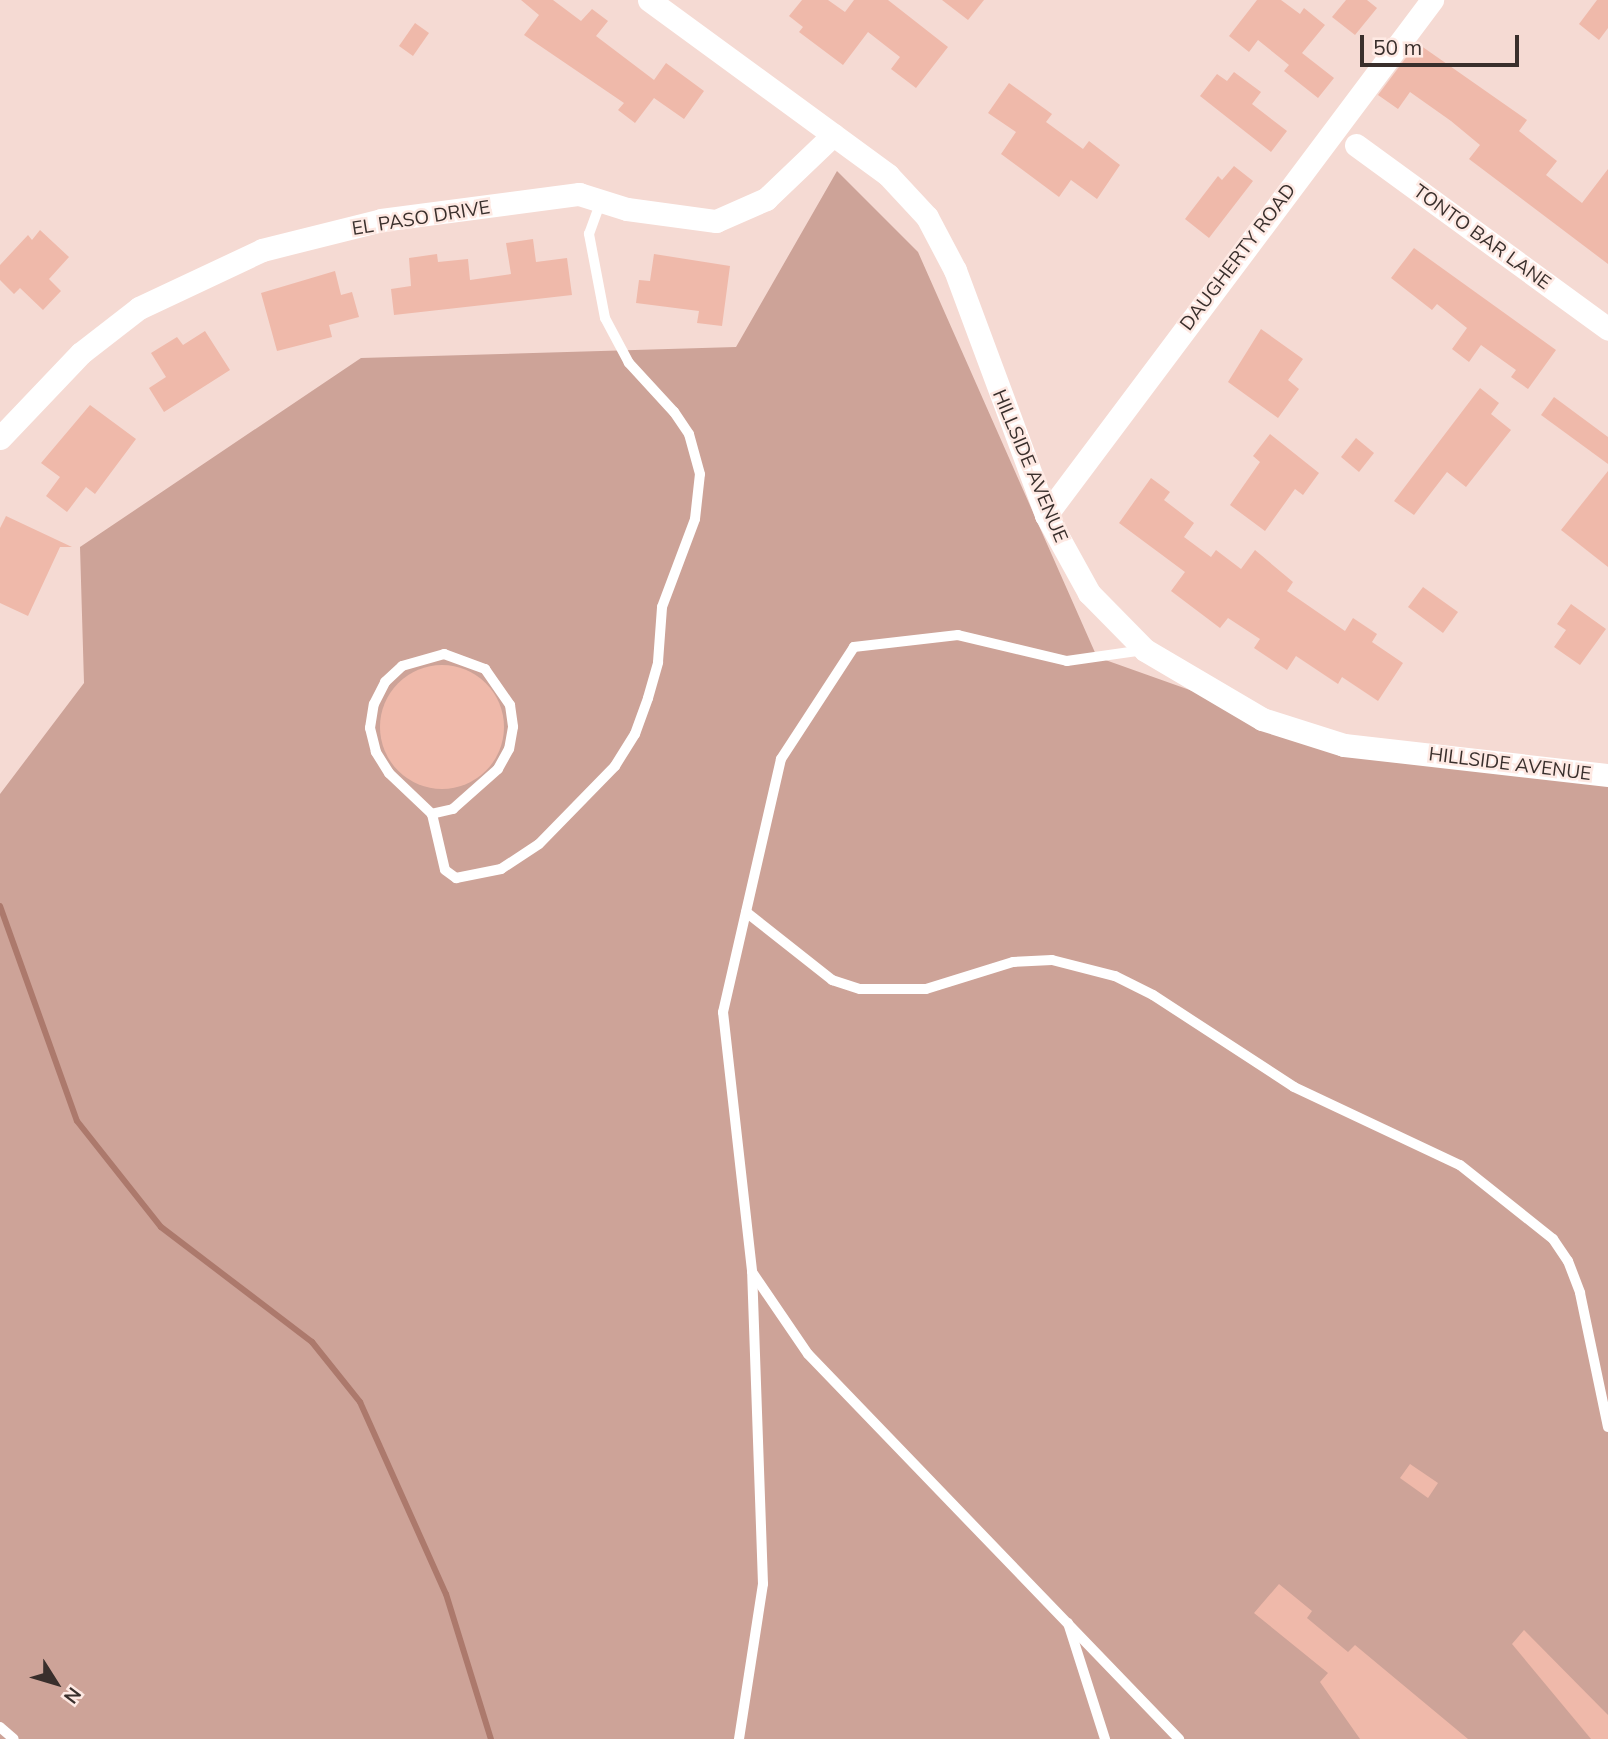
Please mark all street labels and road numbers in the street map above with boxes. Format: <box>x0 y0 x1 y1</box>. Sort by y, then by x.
street label: DAUGHERTY ROAD <box>1175 179 1301 335</box>
street label: TONTO BAR LANE <box>1409 180 1555 294</box>
street label: EL PASO DRIVE <box>350 196 492 240</box>
street label: HILLSIDE AVENUE <box>988 386 1072 546</box>
street label: HILLSIDE AVENUE <box>1427 743 1593 785</box>

